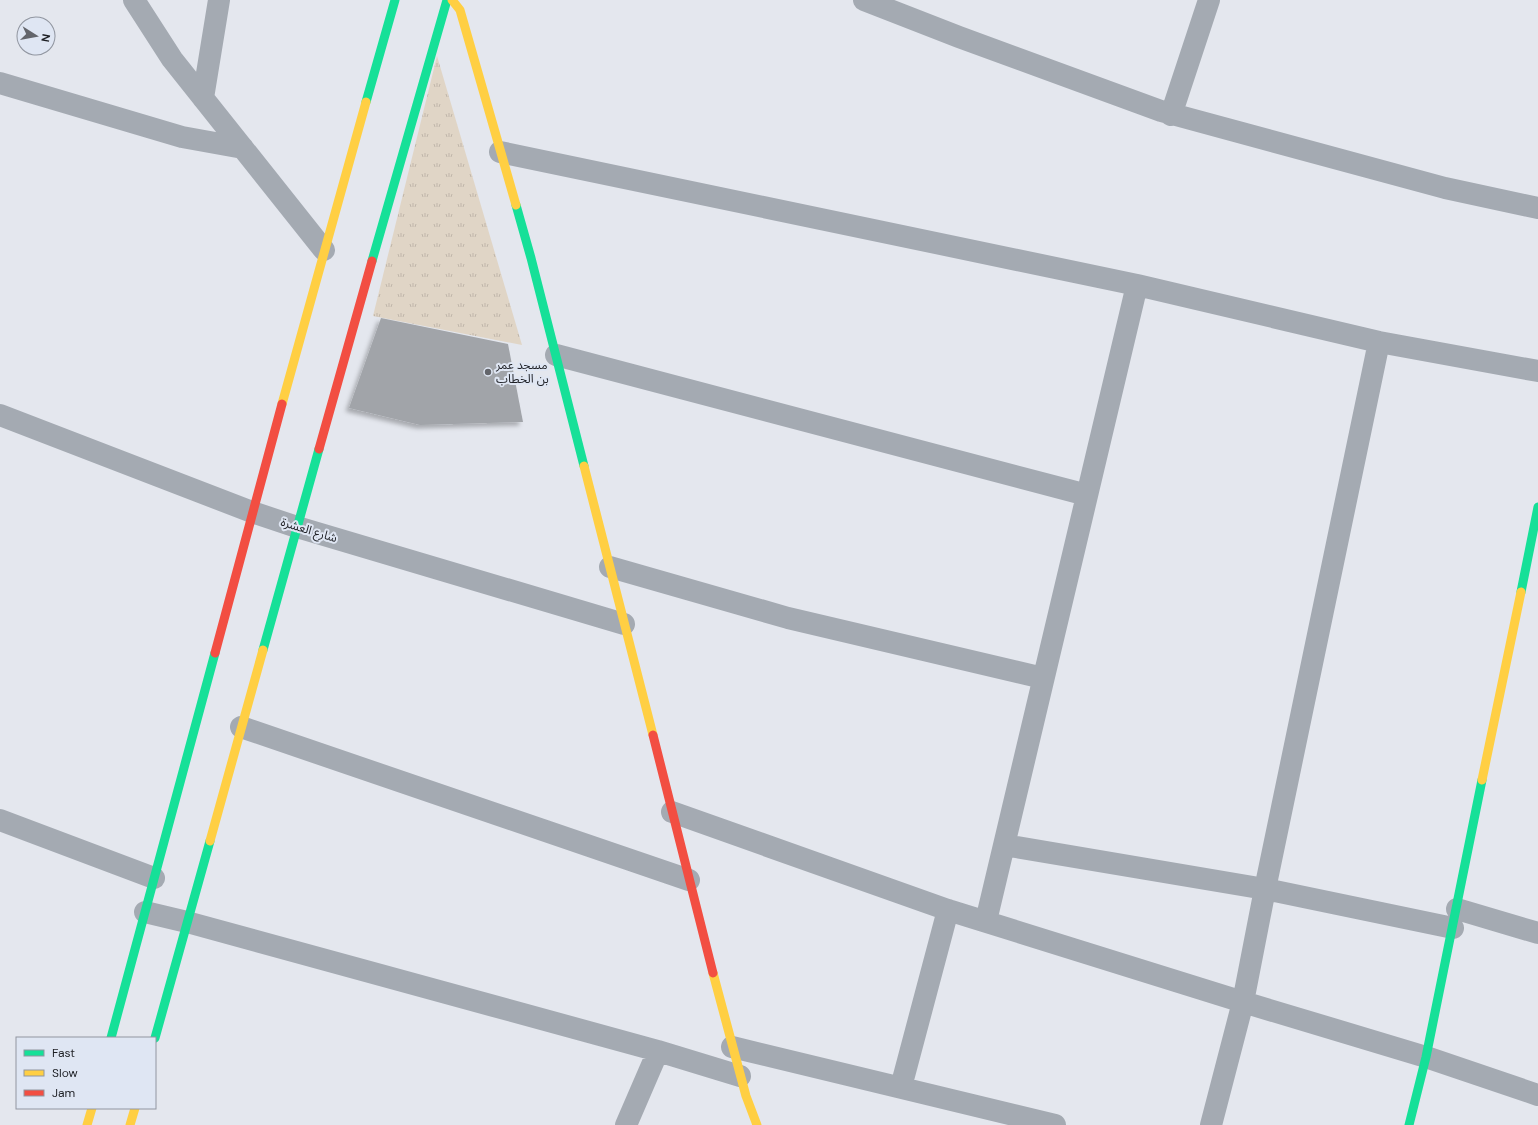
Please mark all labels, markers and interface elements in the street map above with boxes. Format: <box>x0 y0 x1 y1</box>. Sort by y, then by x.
north arrow <box>16 16 56 56</box>
text: N <box>38 33 53 43</box>
place label: مسجد عمر بن الخطاب <box>495 357 549 387</box>
marker: مسجد عمر بن الخطاب <box>483 367 493 377</box>
street label: شارع العشرة <box>279 514 339 547</box>
legend <box>16 1037 156 1109</box>
text: Fast <box>52 1045 75 1061</box>
text: Slow <box>52 1065 78 1081</box>
text: Jam <box>52 1085 75 1101</box>

